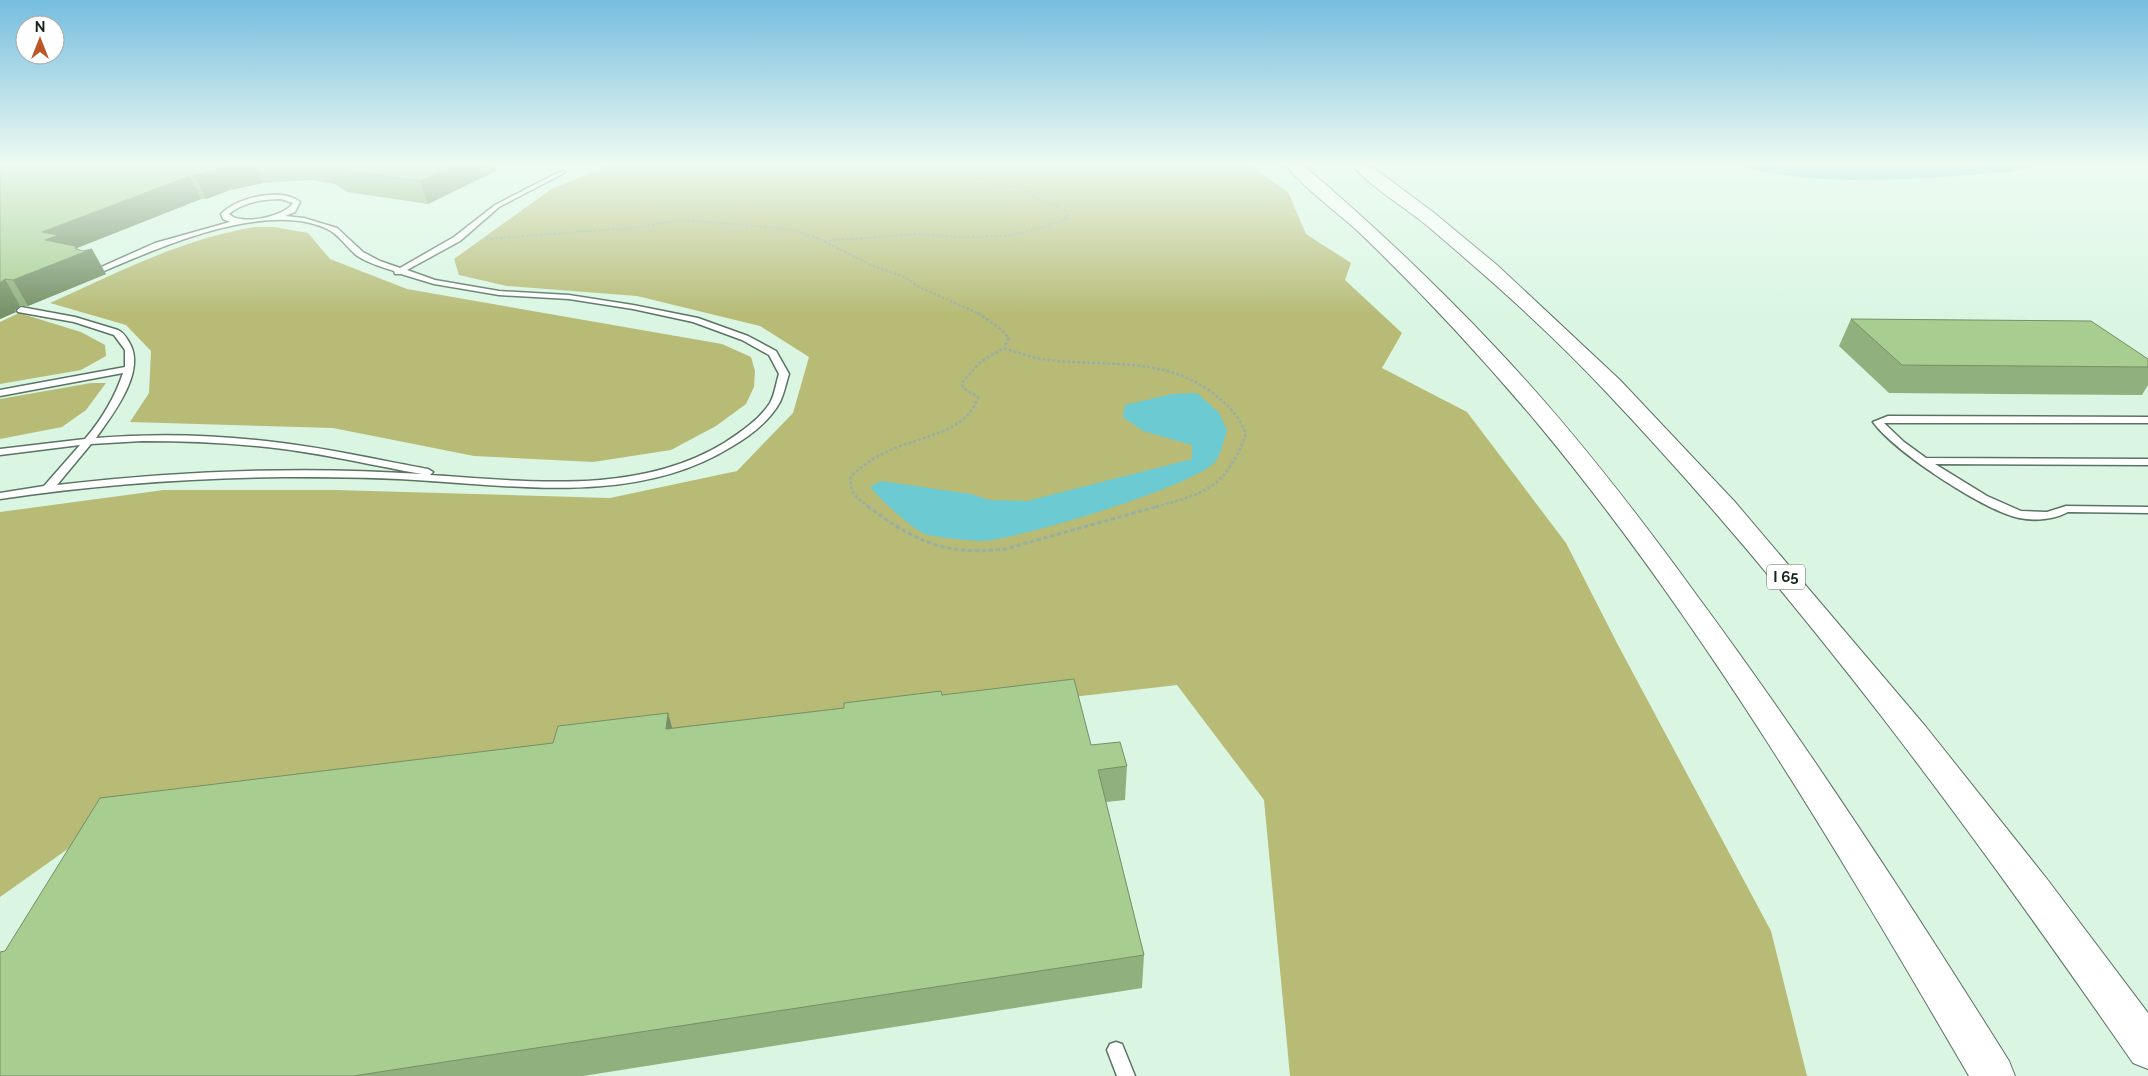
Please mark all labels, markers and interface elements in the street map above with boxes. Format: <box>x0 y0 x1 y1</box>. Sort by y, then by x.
north arrow <box>15 15 65 65</box>
text: N <box>35 19 45 35</box>
road number: I 65 <box>1767 564 1805 590</box>

